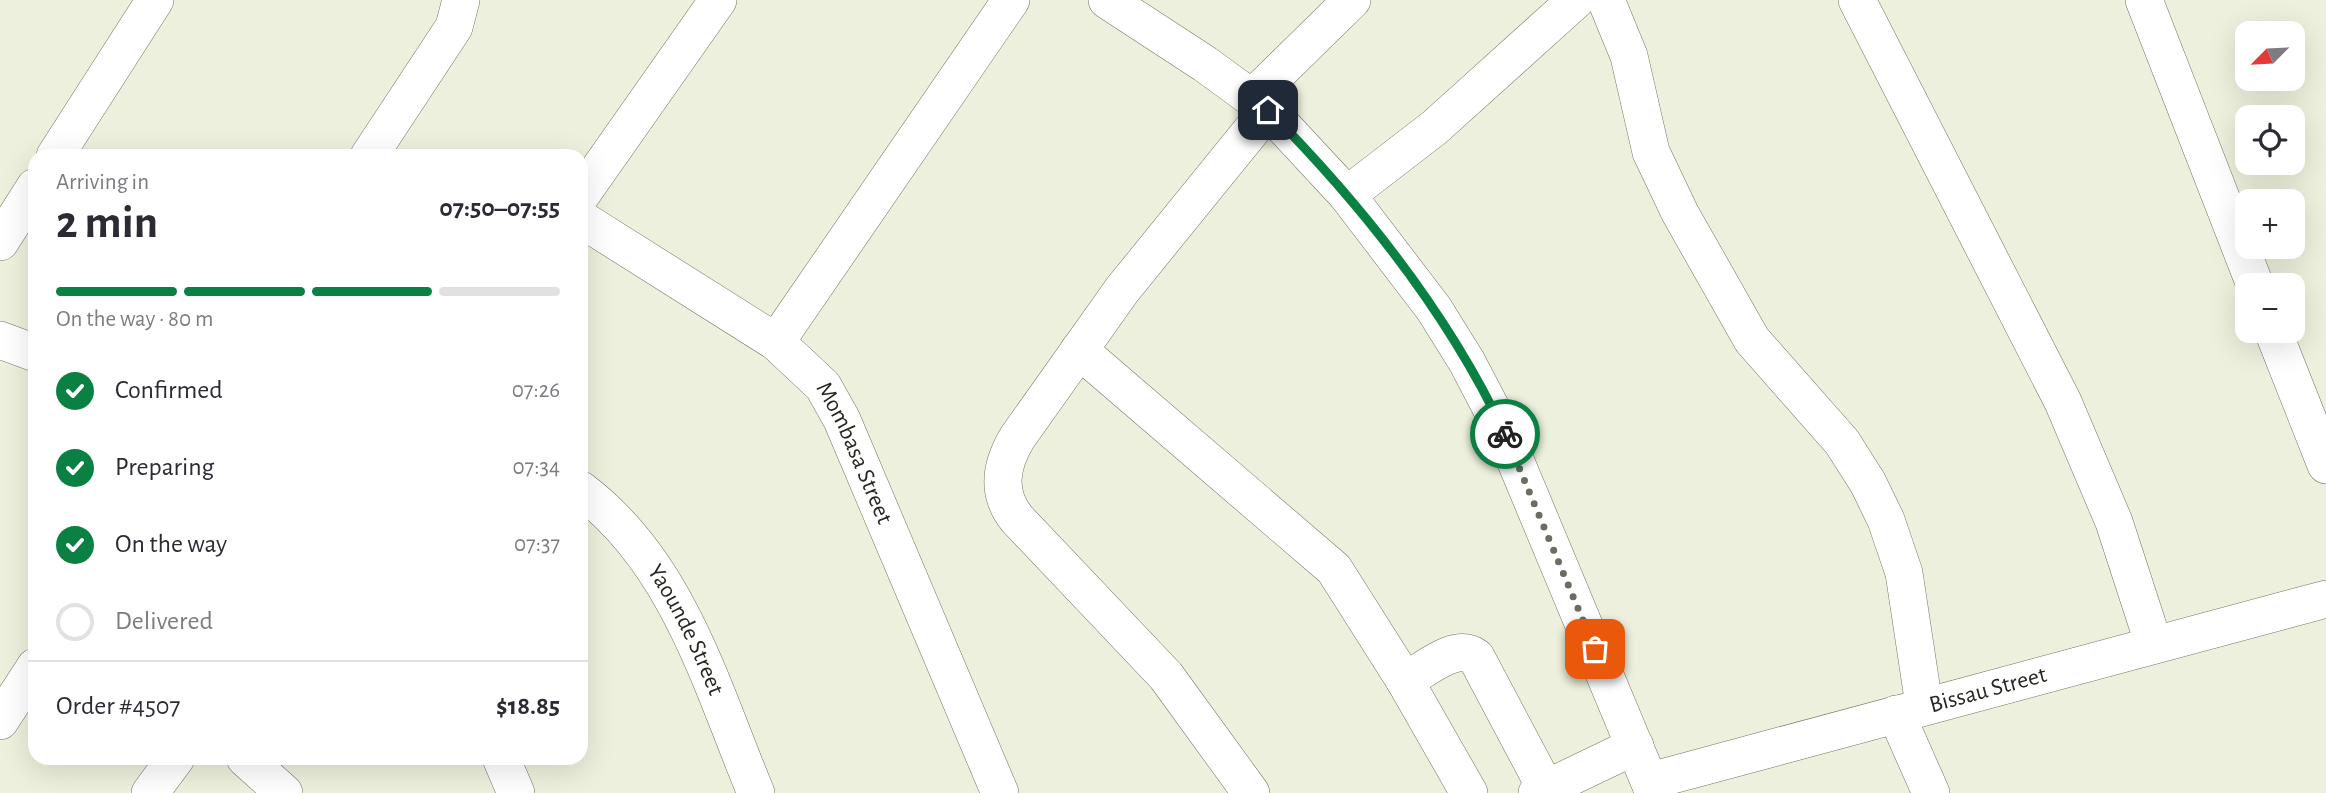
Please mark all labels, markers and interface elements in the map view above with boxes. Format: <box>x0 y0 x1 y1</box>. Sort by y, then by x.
north arrow <box>2235 21 2305 91</box>
map controls <box>2235 21 2305 343</box>
pin <box>1238 80 1298 140</box>
icon: home <box>1249 91 1287 129</box>
button: locate <box>2235 105 2305 175</box>
text: Arriving in <box>56 171 149 194</box>
button: + <box>2235 189 2305 259</box>
text: 07:50–07:55 <box>439 195 560 221</box>
text: 2 min <box>56 200 158 246</box>
button: − <box>2235 273 2305 343</box>
text: On the way · 80 m <box>56 308 213 331</box>
icon: check <box>56 372 94 410</box>
text: Confirmed <box>115 377 223 403</box>
street label: Mombasa Street <box>811 378 897 528</box>
text: 07:26 <box>512 379 560 402</box>
courier <box>1470 399 1540 469</box>
icon: bike <box>1486 415 1524 453</box>
icon: check <box>56 449 94 487</box>
text: Preparing <box>115 454 214 480</box>
text: 07:34 <box>512 456 560 479</box>
icon: check <box>56 526 94 564</box>
text: On the way <box>115 531 227 557</box>
text: 07:37 <box>514 533 560 556</box>
street label: Yaounde Street <box>643 560 728 699</box>
text: Delivered <box>115 608 213 634</box>
pin <box>1565 619 1625 679</box>
icon: bag <box>1576 630 1614 668</box>
street label: Bissau Street <box>1927 663 2050 717</box>
text: Order #4507 <box>56 693 180 719</box>
text: $18.85 <box>496 693 560 719</box>

